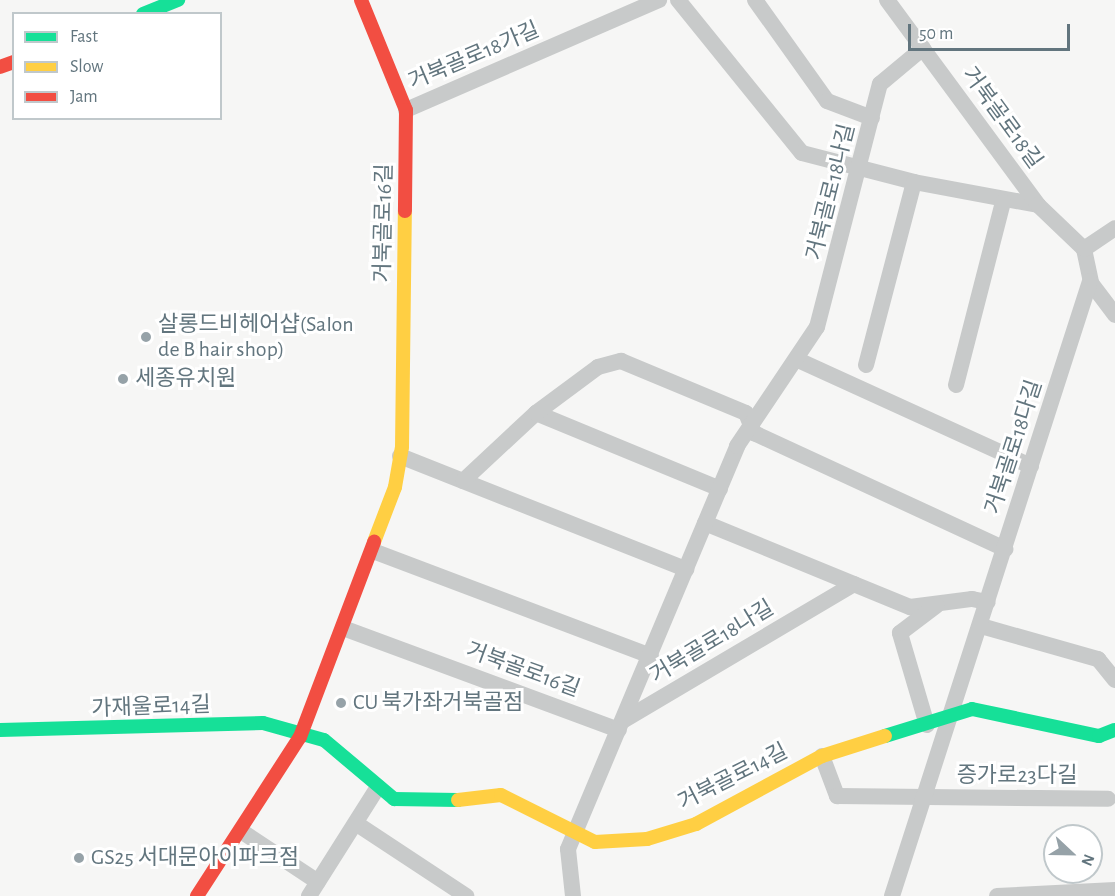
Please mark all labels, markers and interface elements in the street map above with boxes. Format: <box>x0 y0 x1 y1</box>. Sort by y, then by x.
legend <box>12 12 222 120</box>
scale bar <box>911 12 1073 50</box>
street label: 거북골로18가길 <box>405 17 543 95</box>
text: 50 m <box>919 25 953 43</box>
text: Fast <box>70 28 98 46</box>
text: Slow <box>70 58 103 76</box>
street label: 거북골로18길 <box>956 62 1048 174</box>
text: Jam <box>70 88 98 106</box>
street label: 거북골로18나길 <box>801 121 861 263</box>
street label: 거북골로16길 <box>370 163 398 283</box>
place label: 살롱드비헤어샵(SaIon de B hair shop) <box>158 311 354 362</box>
marker: 살롱드비헤어샵(SaIon de B hair shop) <box>139 330 153 344</box>
place label: 세종유치원 <box>135 366 236 392</box>
marker: 세종유치원 <box>116 372 130 386</box>
street label: 거북골로18다길 <box>980 377 1048 517</box>
street label: 거북골로18나길 <box>645 595 779 689</box>
street label: 거북골로16길 <box>463 637 583 703</box>
place label: CU 북가좌거북골점 <box>353 690 524 716</box>
street label: 가재울로14길 <box>91 692 211 722</box>
marker: CU 북가좌거북골점 <box>334 696 348 710</box>
street label: 거북골로14길 <box>674 738 792 816</box>
street label: 증가로23다길 <box>957 763 1077 789</box>
north arrow <box>1043 824 1103 884</box>
place label: GS25 서대문아이파크점 <box>91 845 299 871</box>
marker: GS25 서대문아이파크점 <box>72 851 86 865</box>
text: N <box>1078 852 1097 868</box>

